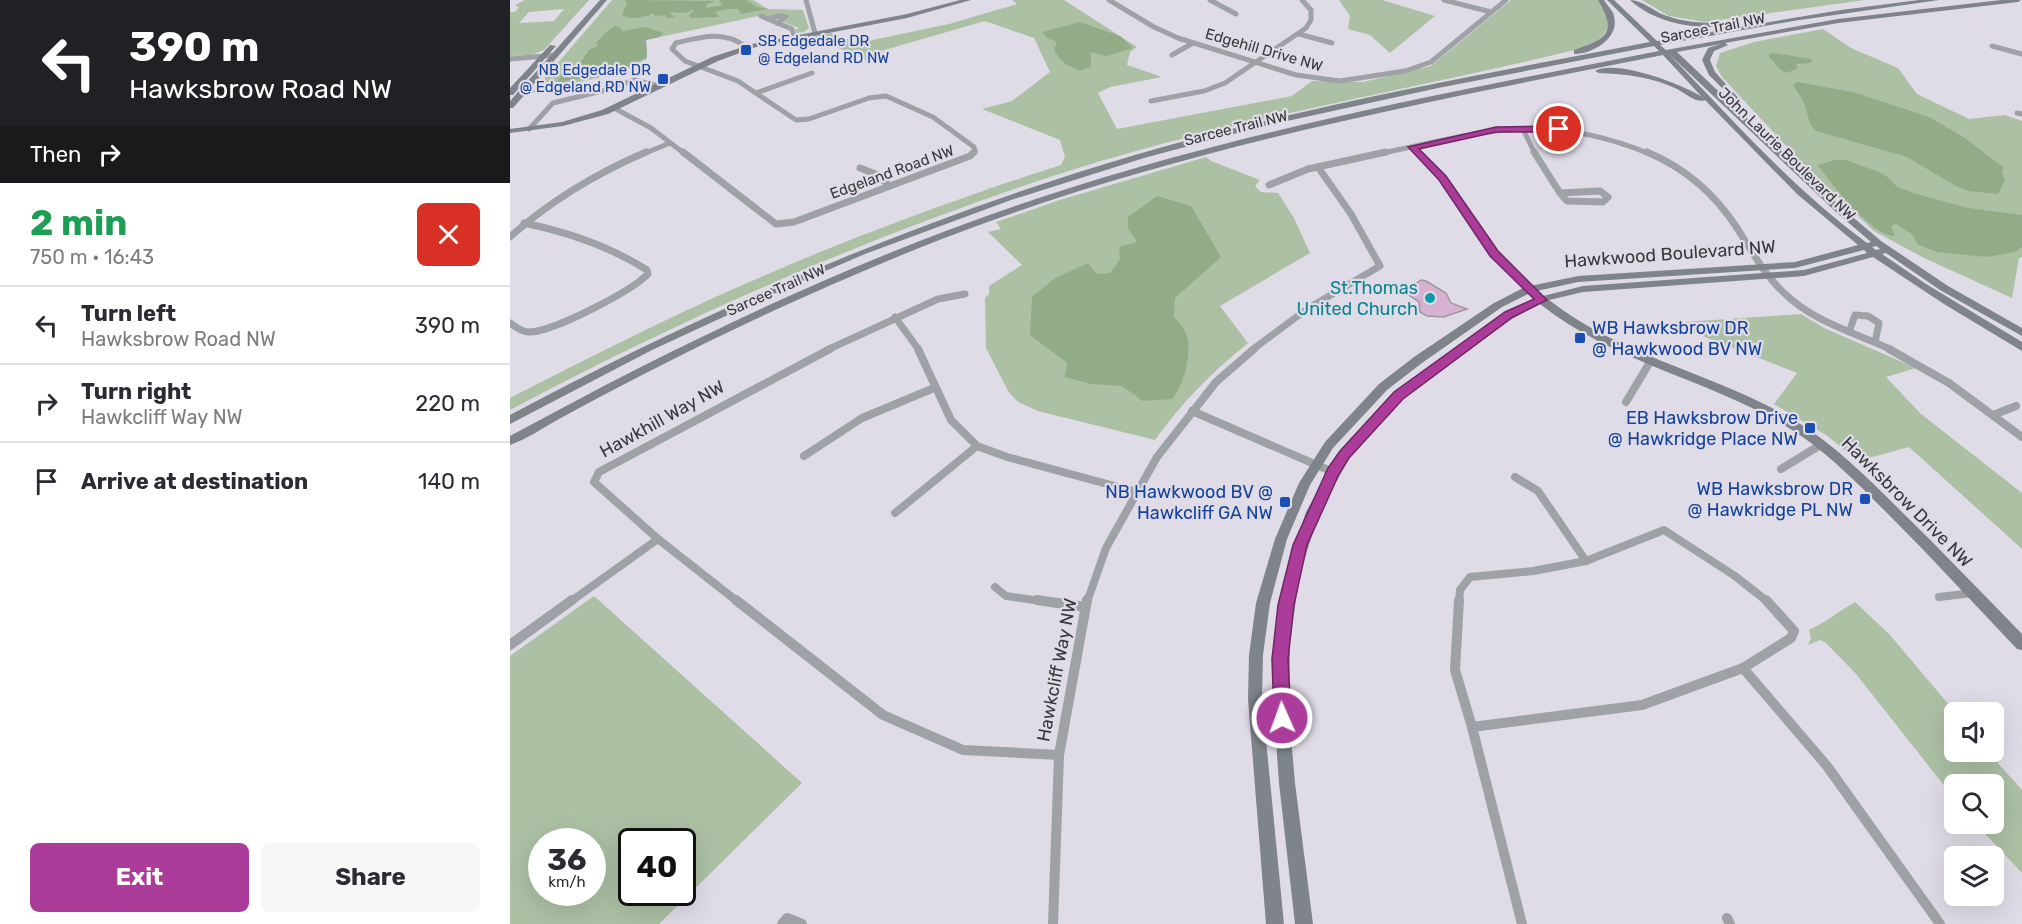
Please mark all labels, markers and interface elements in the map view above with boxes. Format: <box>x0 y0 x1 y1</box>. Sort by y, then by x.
street label: Sarcee Trail NW <box>1659 9 1767 47</box>
text: 390 m <box>129 22 260 72</box>
icon: left <box>30 24 108 102</box>
street label: Edgehill Drive NW <box>1203 25 1325 75</box>
place label: SB Edgedale DR @ Edgeland RD NW <box>758 32 889 67</box>
marker: SB Edgedale DR @ Edgeland RD NW <box>739 43 753 57</box>
place label: NB Edgedale DR @ Edgeland RD NW <box>520 61 651 96</box>
marker: NB Edgedale DR @ Edgeland RD NW <box>656 72 670 86</box>
text: Hawksbrow Road NW <box>129 73 392 105</box>
street label: John Laurie Boulevard NW <box>1715 84 1859 224</box>
pin <box>1533 103 1584 154</box>
street label: Sarcee Trail NW <box>1182 106 1290 150</box>
icon: arrive <box>1542 112 1575 145</box>
icon: right <box>93 138 126 171</box>
text: Then <box>30 141 81 168</box>
street label: Edgeland Road NW <box>828 141 956 203</box>
text: 2 min <box>30 201 128 244</box>
button: close <box>417 203 480 266</box>
street label: Hawkwood Boulevard NW <box>1563 236 1777 272</box>
text: 750 m · 16:43 <box>30 245 154 269</box>
street label: Sarcee Trail NW <box>724 260 828 320</box>
place label: St.Thomas United Church <box>1297 277 1418 320</box>
marker: St.Thomas United Church <box>1423 291 1437 305</box>
text: Turn left <box>81 300 176 327</box>
icon: left <box>30 309 63 342</box>
text: 390 m <box>415 312 480 339</box>
place label: WB Hawksbrow DR @ Hawkwood BV NW <box>1592 317 1762 360</box>
text: Hawksbrow Road NW <box>81 327 276 351</box>
marker: WB Hawksbrow DR @ Hawkwood BV NW <box>1573 331 1587 345</box>
street label: Hawkhill Way NW <box>596 376 728 462</box>
text: Turn right <box>81 378 191 405</box>
icon: right <box>30 387 63 420</box>
text: 220 m <box>415 390 480 417</box>
text: Hawkcliff Way NW <box>81 405 243 429</box>
place label: EB Hawksbrow Drive @ Hawkridge Place NW <box>1608 407 1798 450</box>
marker: EB Hawksbrow Drive @ Hawkridge Place NW <box>1803 421 1817 435</box>
street label: Hawksbrow Drive NW <box>1837 432 1977 572</box>
icon: arrive <box>30 465 63 498</box>
text: Arrive at destination <box>81 468 308 495</box>
text: 140 m <box>418 468 480 495</box>
place label: WB Hawksbrow DR @ Hawkridge PL NW <box>1687 478 1853 521</box>
place label: NB Hawkwood BV @ Hawkcliff GA NW <box>1105 481 1273 524</box>
marker: WB Hawksbrow DR @ Hawkridge PL NW <box>1858 492 1872 506</box>
marker: NB Hawkwood BV @ Hawkcliff GA NW <box>1278 495 1292 509</box>
street label: Hawkcliff Way NW <box>1032 597 1082 743</box>
position arrow <box>1250 686 1314 750</box>
map controls <box>1944 702 2004 906</box>
button: sound <box>1944 702 2004 762</box>
button: search <box>1944 774 2004 834</box>
speed limit sign: 40 <box>618 828 696 906</box>
text: 36 <box>547 842 587 878</box>
button: Exit <box>30 843 249 912</box>
button: Share <box>261 843 480 912</box>
button: layers <box>1944 846 2004 906</box>
text: km/h <box>548 873 586 891</box>

